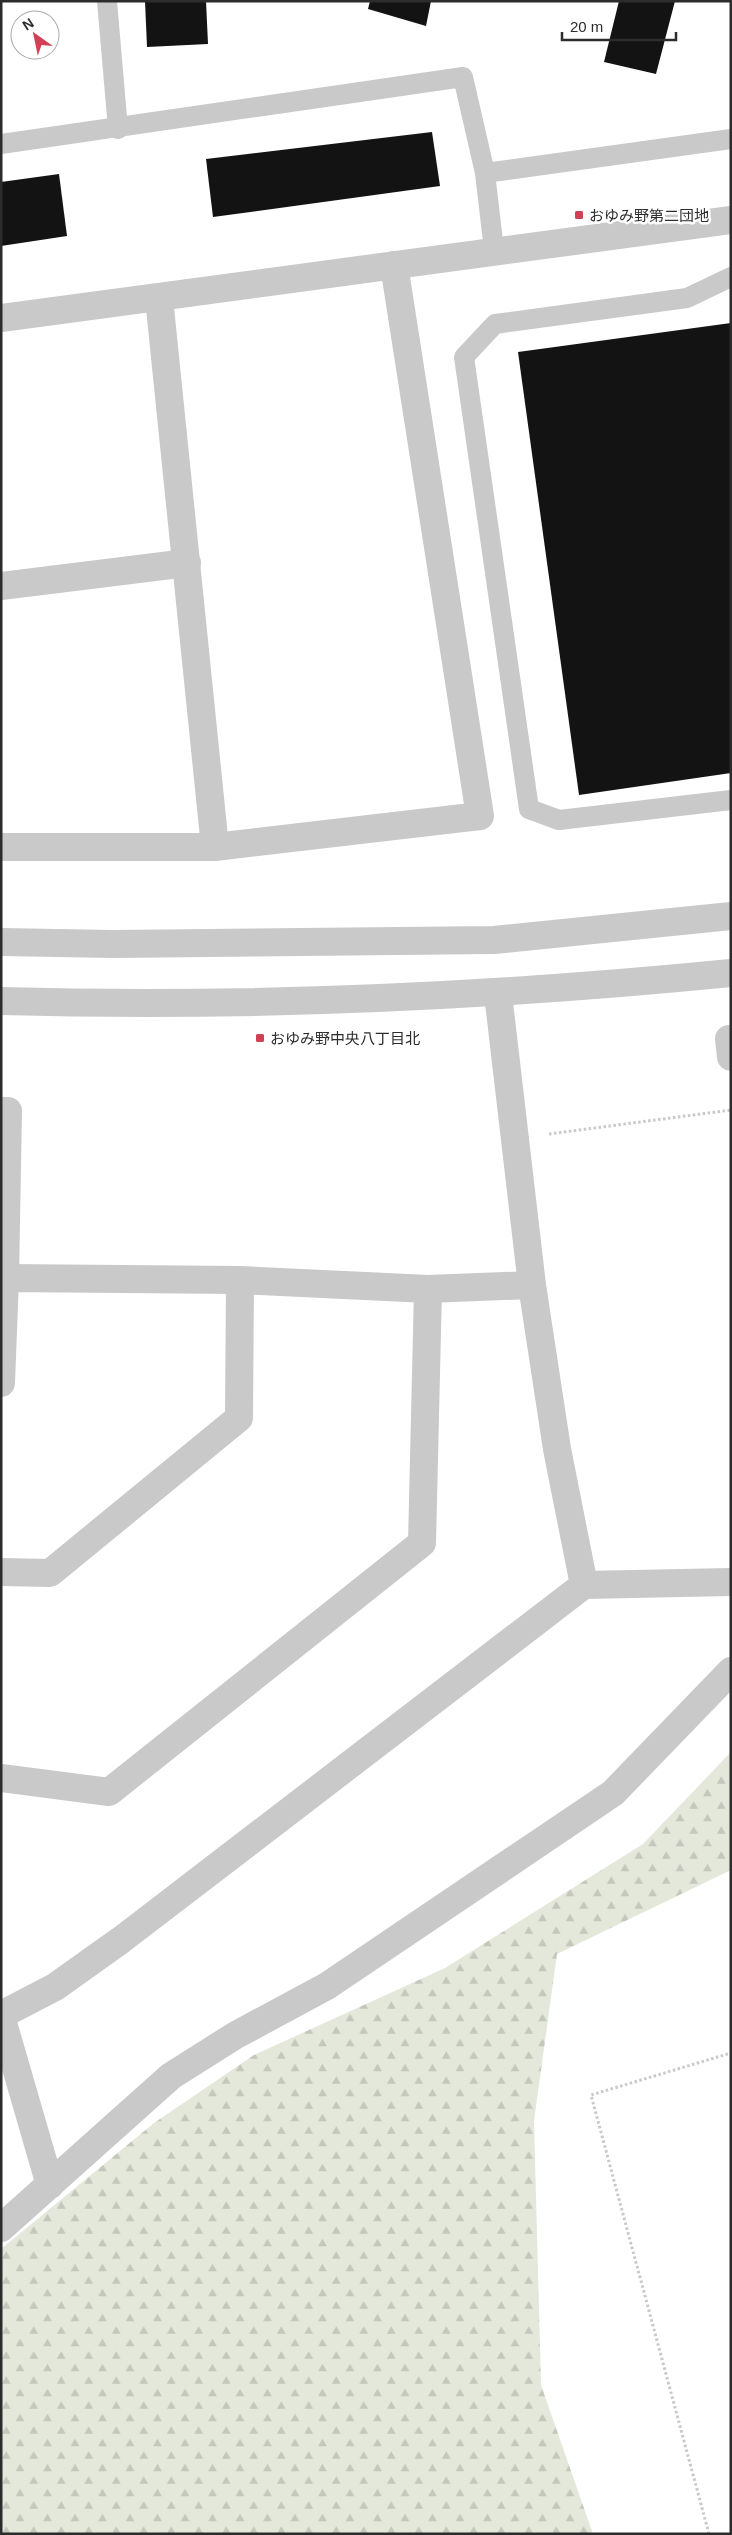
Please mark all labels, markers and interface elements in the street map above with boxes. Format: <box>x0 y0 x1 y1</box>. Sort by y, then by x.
north arrow <box>10 10 60 60</box>
scale bar <box>562 10 676 42</box>
text: N <box>19 15 37 34</box>
text: 20 m <box>570 18 603 35</box>
place label: おゆみ野第二団地 <box>589 207 709 224</box>
marker: おゆみ野第二団地 <box>573 209 585 221</box>
place label: おゆみ野中央八丁目北 <box>270 1030 420 1047</box>
marker: おゆみ野中央八丁目北 <box>254 1032 266 1044</box>

